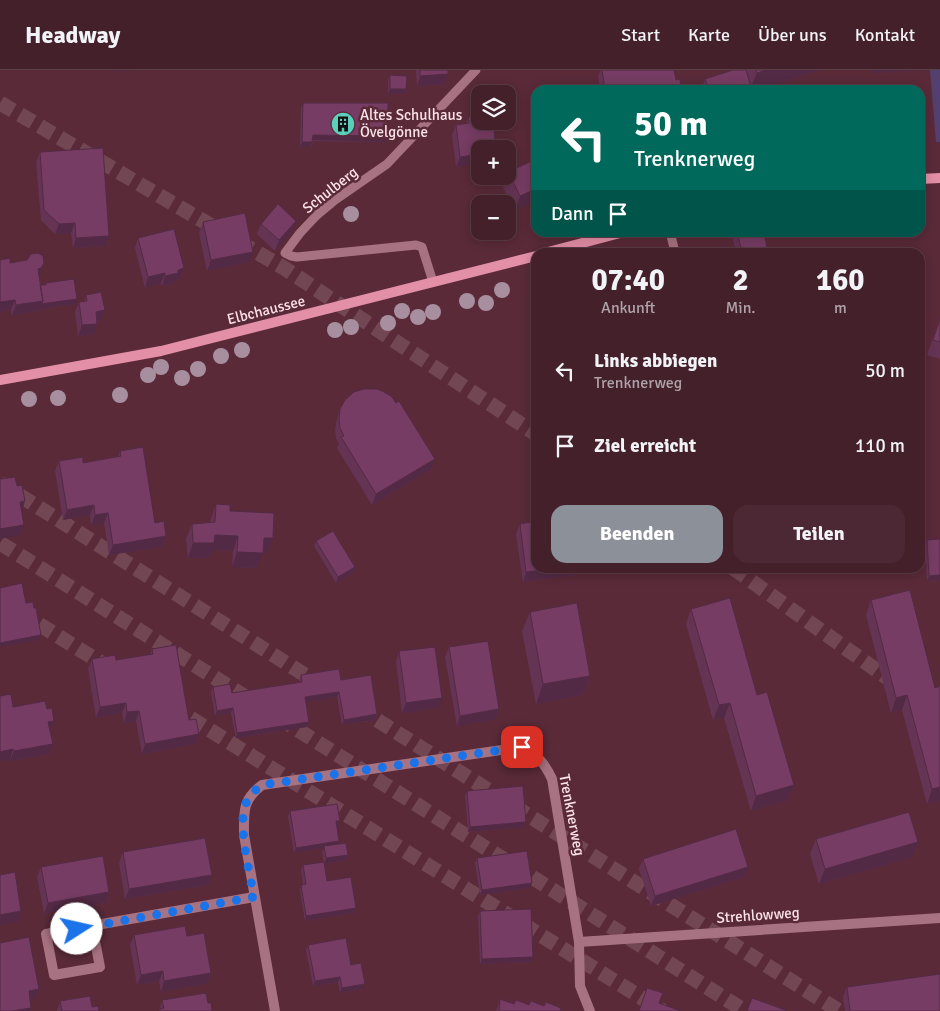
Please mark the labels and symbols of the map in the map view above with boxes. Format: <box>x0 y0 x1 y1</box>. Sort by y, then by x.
place label: Altes Schulhaus Övelgönne <box>360 106 463 141</box>
building icon: Altes Schulhaus Övelgönne <box>330 111 356 137</box>
street label: Schulberg <box>299 163 361 217</box>
street label: Elbchaussee <box>225 292 307 328</box>
pin <box>501 726 543 768</box>
street label: Trenknerweg <box>555 773 589 857</box>
position arrow <box>50 902 102 954</box>
street label: Strehlowweg <box>716 903 800 927</box>

